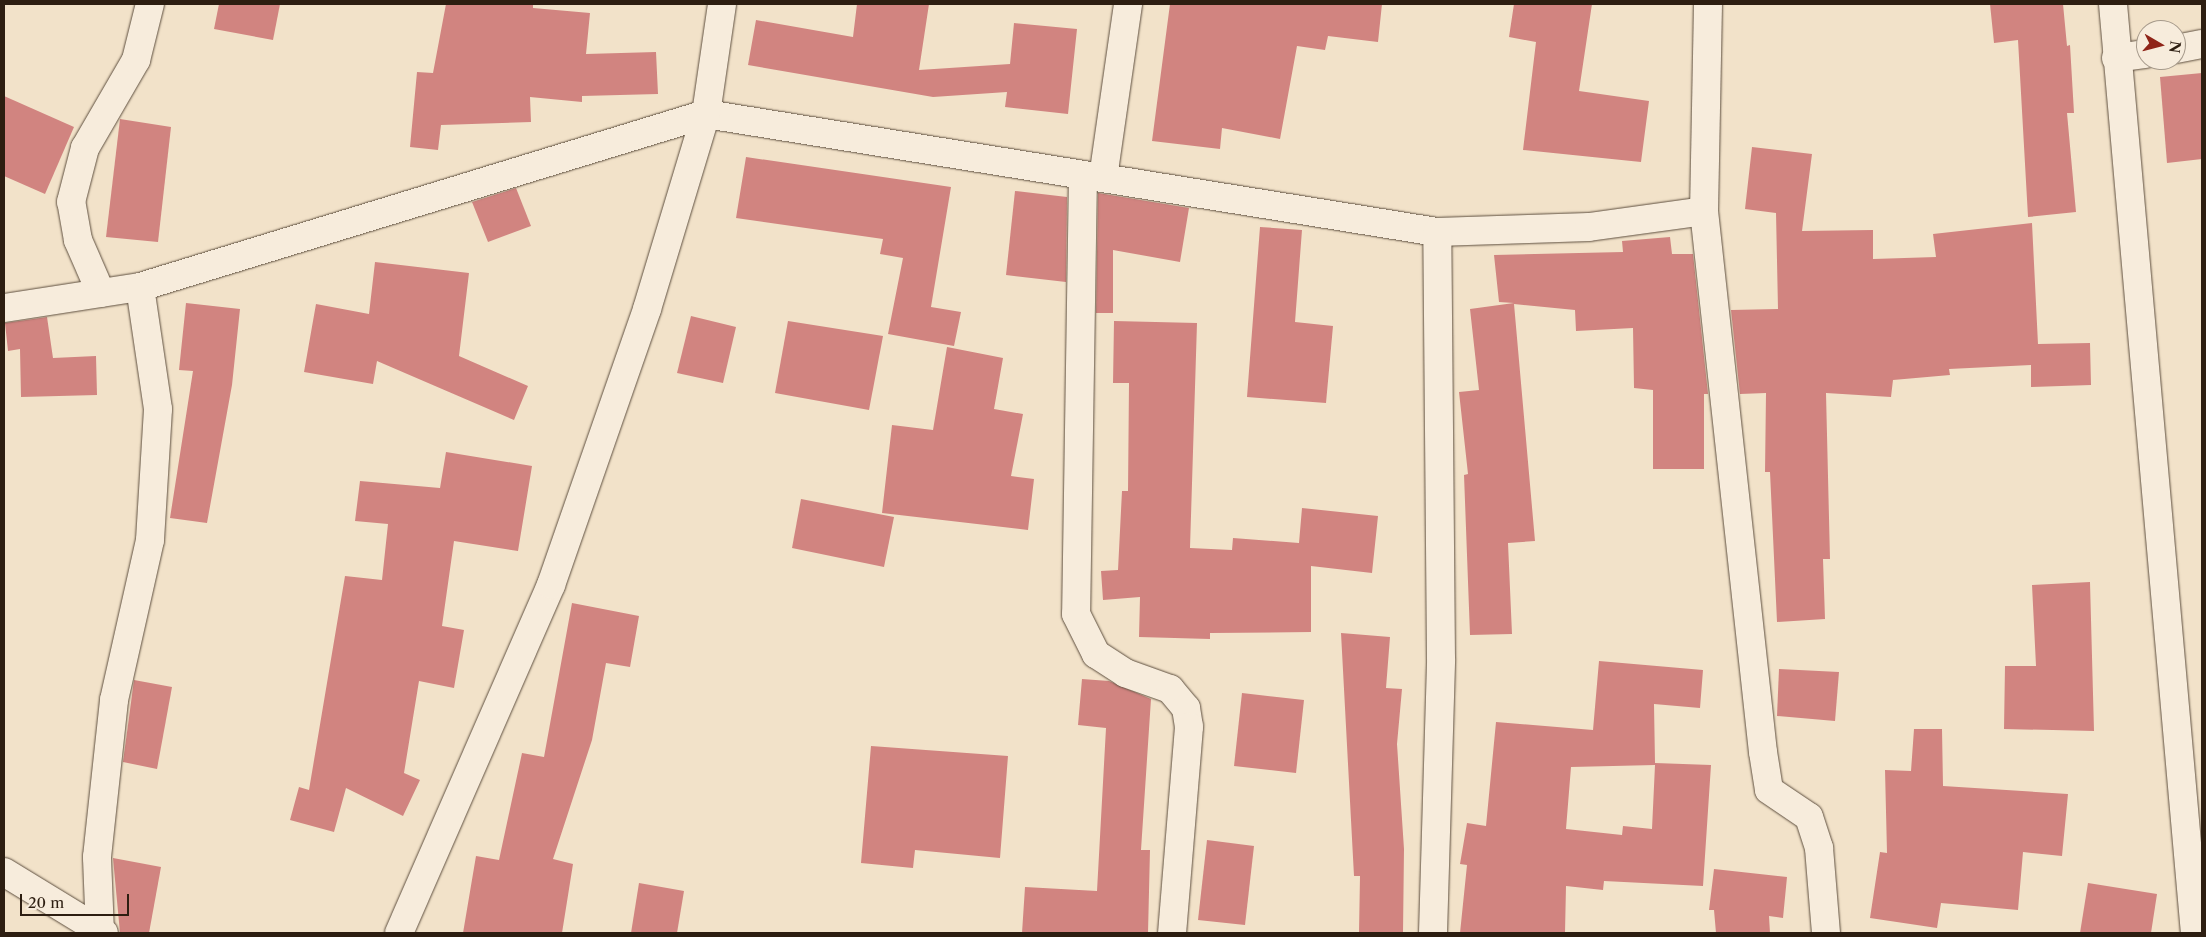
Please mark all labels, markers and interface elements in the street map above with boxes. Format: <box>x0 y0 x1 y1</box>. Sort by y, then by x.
north arrow <box>2136 20 2186 70</box>
text: N <box>2165 40 2185 54</box>
scale bar <box>22 884 131 916</box>
text: 20 m <box>28 893 64 912</box>

